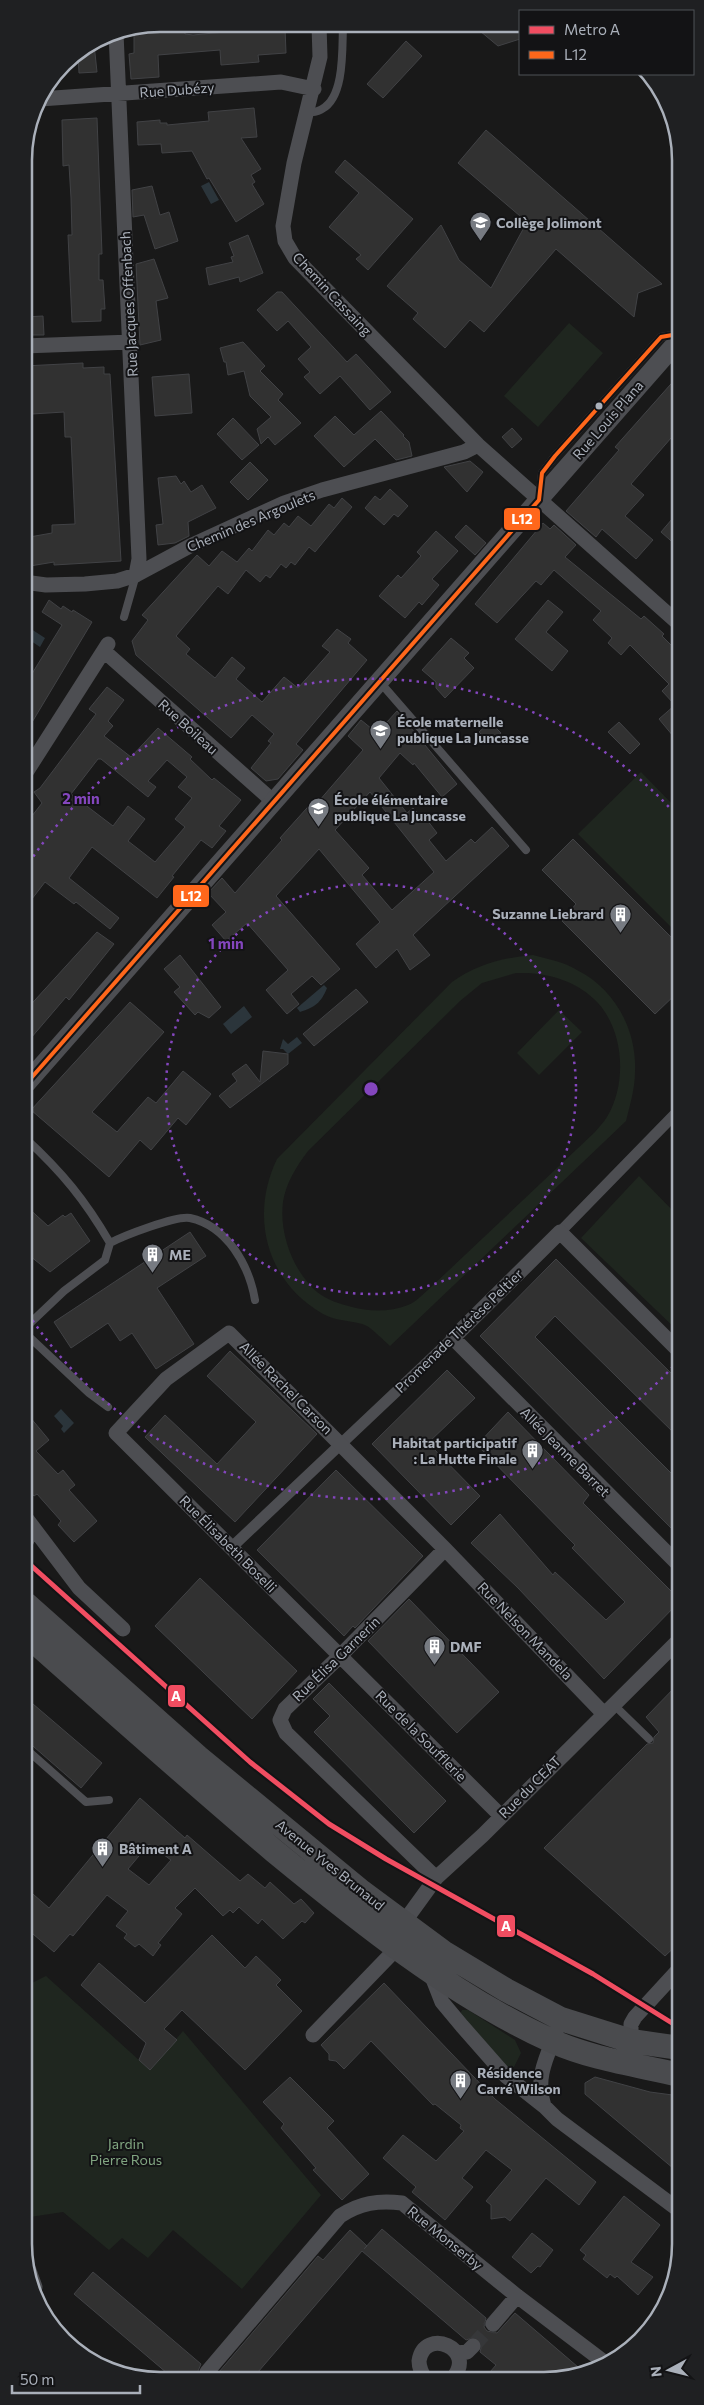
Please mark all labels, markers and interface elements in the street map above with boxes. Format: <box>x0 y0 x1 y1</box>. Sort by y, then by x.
legend <box>519 10 694 75</box>
text: Metro A <box>564 20 620 38</box>
text: L12 <box>564 45 587 63</box>
street label: Rue Dubézy <box>139 78 215 101</box>
school or university icon: Collège Jolimont <box>468 211 492 242</box>
place label: Collège Jolimont <box>496 214 602 231</box>
street label: Rue Jacques Offenbach <box>116 231 141 377</box>
street label: Chemin Cassaing <box>289 248 376 339</box>
street label: Rue Louis Plana <box>569 377 647 463</box>
unlabelled marker <box>594 401 604 411</box>
street label: Chemin des Argoulets <box>184 486 318 555</box>
line badge: L12 <box>503 507 541 531</box>
text: L12 <box>511 510 533 527</box>
street label: Rue Boileau <box>155 695 222 758</box>
place label: École maternelle publique La Juncasse <box>397 713 529 746</box>
school or university icon: École maternelle publique La Juncasse <box>369 718 393 749</box>
text: 2 min <box>62 789 100 807</box>
place label: École élémentaire publique La Juncasse <box>334 791 466 824</box>
school or university icon: École élémentaire publique La Juncasse <box>306 796 330 827</box>
line badge: L12 <box>172 884 210 908</box>
text: L12 <box>180 887 202 904</box>
building icon: Suzanne Liebrard <box>608 902 632 933</box>
place label: Suzanne Liebrard <box>492 905 604 922</box>
text: 1 min <box>208 934 244 952</box>
centre of rings <box>362 1080 380 1098</box>
building icon: ME <box>141 1243 165 1274</box>
place label: ME <box>169 1246 191 1263</box>
street label: Promenade Thérèse Peltier <box>391 1265 526 1396</box>
street label: Allée Rachel Carson <box>236 1338 336 1438</box>
street label: Allée Jeanne Barret <box>517 1403 614 1500</box>
place label: Habitat participatif : La Hutte Finale <box>392 1434 517 1467</box>
building icon: Habitat participatif : La Hutte Finale <box>521 1439 545 1470</box>
street label: Rue Élisabeth Boselli <box>176 1492 280 1596</box>
street label: Rue Nelson Mandela <box>474 1578 576 1683</box>
street label: Rue Élisa Garnerin <box>288 1613 383 1705</box>
building icon: DMF <box>422 1635 446 1666</box>
place label: DMF <box>450 1638 482 1655</box>
line badge: A <box>167 1684 186 1708</box>
text: A <box>171 1687 181 1704</box>
street label: Rue de la Soufflerie <box>372 1687 470 1785</box>
street label: Rue du CEAT <box>495 1752 564 1821</box>
street label: Avenue Yves Brunaud <box>273 1816 388 1914</box>
building icon: Bâtiment A <box>91 1837 115 1868</box>
place label: Bâtiment A <box>119 1840 192 1857</box>
line badge: A <box>496 1914 516 1938</box>
text: A <box>501 1917 511 1934</box>
place label: Résidence Carré Wilson <box>477 2064 561 2097</box>
building icon: Résidence Carré Wilson <box>449 2069 473 2100</box>
park label: Jardin Pierre Rous <box>90 2135 162 2168</box>
street label: Rue Monserby <box>404 2202 486 2273</box>
north arrow <box>644 2345 694 2395</box>
scale bar <box>12 2362 140 2394</box>
text: N <box>647 2365 665 2378</box>
text: 50 m <box>20 2370 54 2388</box>

